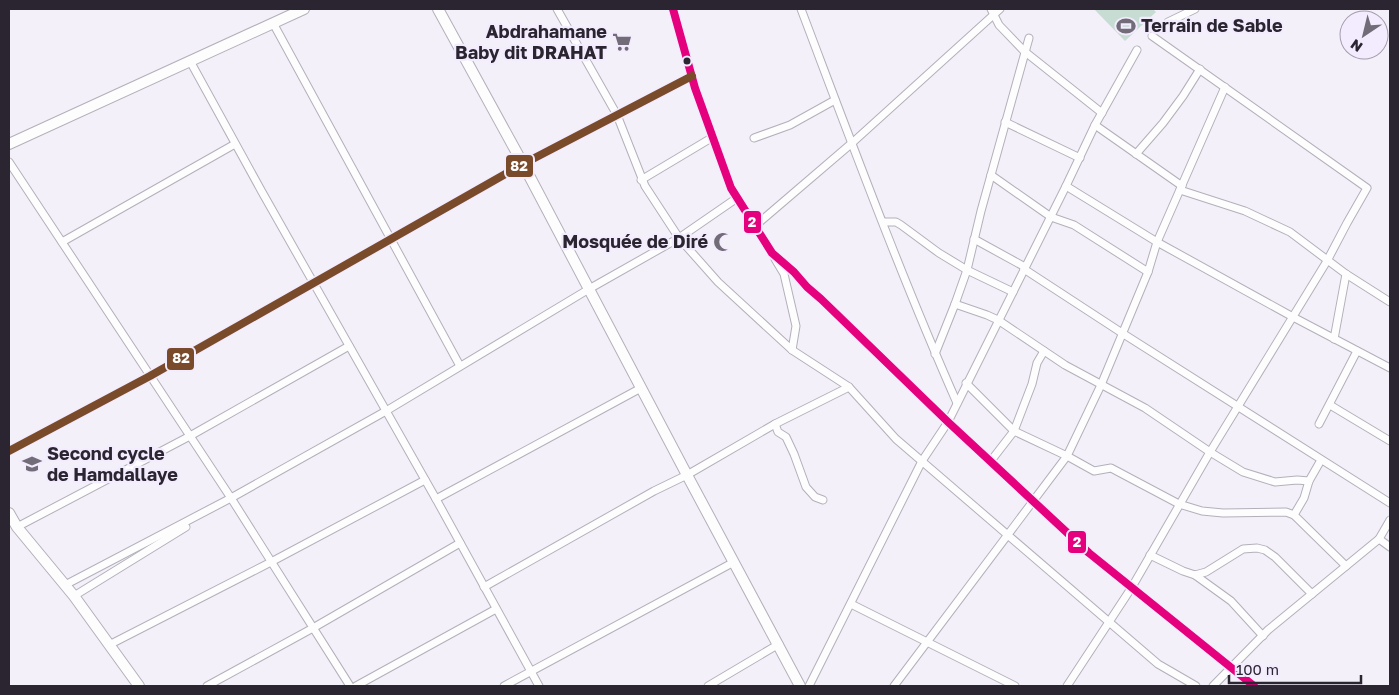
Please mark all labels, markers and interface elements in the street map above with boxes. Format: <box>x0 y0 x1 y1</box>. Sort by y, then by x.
north arrow <box>1339 10 1389 60</box>
place label: Terrain de Sable <box>1141 14 1283 36</box>
sports icon: Terrain de Sable <box>1115 15 1137 37</box>
place label: Abdrahamane Baby dit DRAHAT <box>455 20 607 63</box>
supermarket icon: Abdrahamane Baby dit DRAHAT <box>611 31 633 53</box>
text: N <box>1347 36 1365 56</box>
unlabelled marker <box>682 56 692 66</box>
line badge: 82 <box>505 154 534 178</box>
text: 82 <box>510 157 528 174</box>
line badge: 2 <box>743 210 762 234</box>
text: 2 <box>748 213 757 230</box>
place label: Mosquée de Diré <box>562 230 708 252</box>
mosque icon: Mosquée de Diré <box>712 231 734 253</box>
line badge: 82 <box>166 347 195 371</box>
text: 82 <box>172 349 190 366</box>
place label: Second cycle de Hamdallaye <box>47 442 178 485</box>
school or university icon: Second cycle de Hamdallaye <box>21 453 43 475</box>
line badge: 2 <box>1067 530 1087 554</box>
text: 2 <box>1073 533 1082 550</box>
scale bar <box>1229 652 1362 684</box>
text: 100 m <box>1236 660 1279 678</box>

